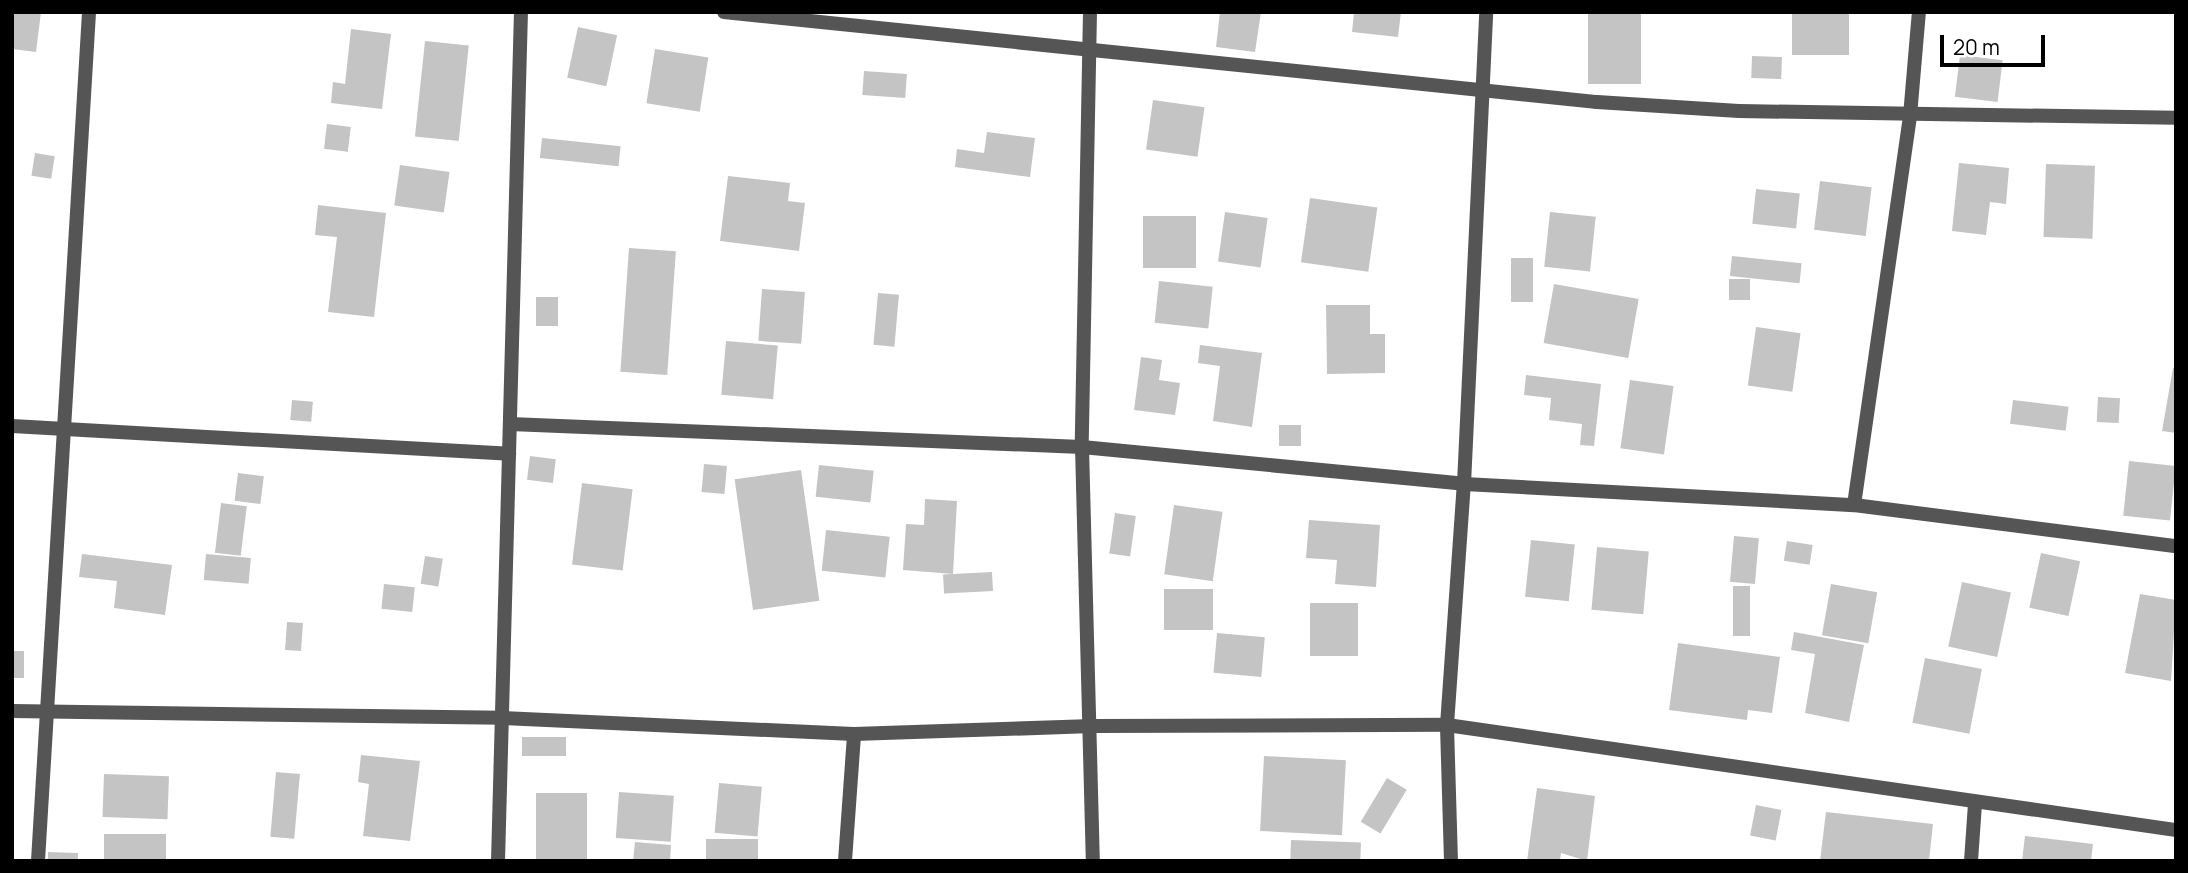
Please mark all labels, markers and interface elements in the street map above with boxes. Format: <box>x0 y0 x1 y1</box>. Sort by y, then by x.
scale bar <box>1943 21 2048 65</box>
text: 20 m <box>1953 33 2000 61</box>

